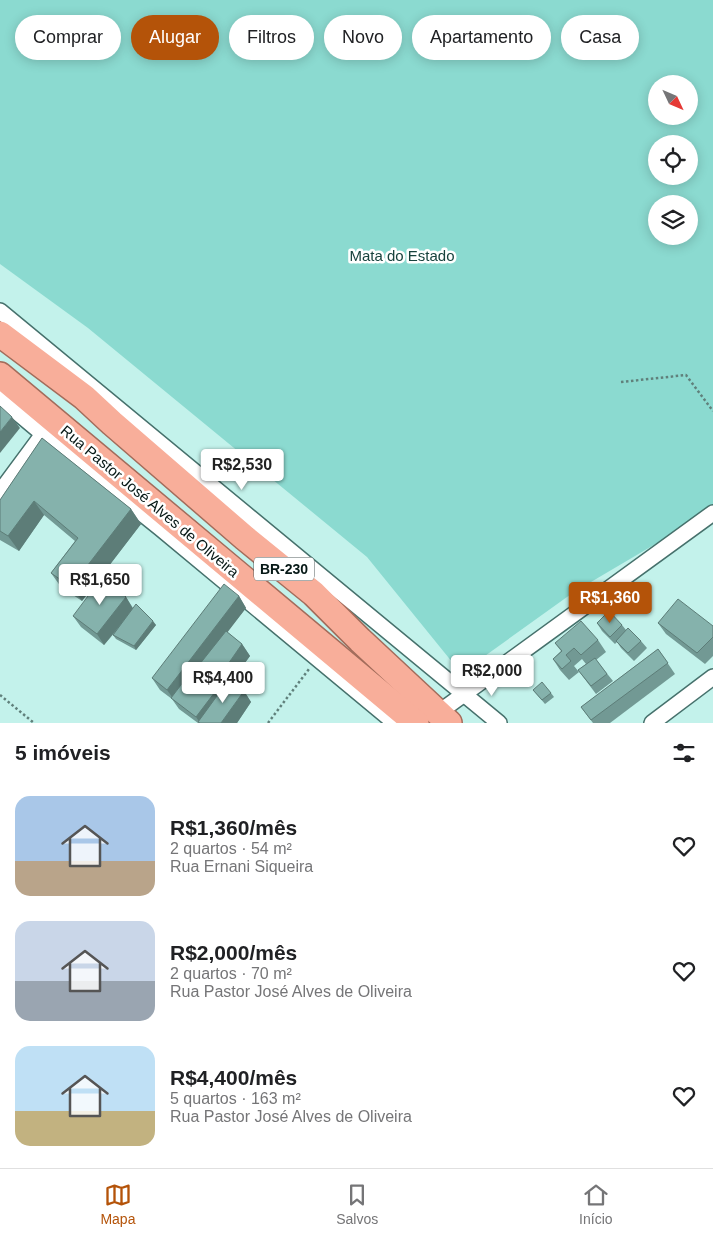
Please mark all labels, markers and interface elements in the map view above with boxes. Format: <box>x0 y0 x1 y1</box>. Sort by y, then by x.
chip: Comprar <box>15 15 121 60</box>
chip: Alugar <box>131 15 219 60</box>
chip: Filtros <box>229 15 314 60</box>
chip: Novo <box>324 15 402 60</box>
chip: Apartamento <box>412 15 551 60</box>
chip: Casa <box>561 15 639 60</box>
north arrow <box>648 75 698 125</box>
map controls <box>648 75 698 245</box>
button: locate <box>648 135 698 185</box>
button: layers <box>648 195 698 245</box>
park label: Mata do Estado <box>349 247 455 264</box>
street label: Rua Pastor José Alves de Oliveira <box>58 422 243 581</box>
pin: R$2,530 <box>196 448 288 491</box>
text: R$2,530 <box>212 456 272 473</box>
road number: BR-230 <box>254 558 314 580</box>
pin: R$1,650 <box>54 564 146 606</box>
text: R$1,650 <box>70 571 130 588</box>
pin: R$1,360 <box>564 582 656 624</box>
text: R$1,360 <box>580 589 640 606</box>
pin: R$2,000 <box>446 654 538 697</box>
pin: R$4,400 <box>177 662 269 704</box>
text: R$2,000 <box>462 662 522 679</box>
text: R$4,400 <box>193 669 253 686</box>
icon: filters <box>670 739 698 767</box>
text: 5 imóveis <box>15 741 111 764</box>
icon: home <box>55 816 115 876</box>
text: R$1,360/mês <box>170 816 297 839</box>
icon: heart <box>670 832 698 860</box>
text: 2 quartos · 54 m² <box>170 840 292 857</box>
text: Rua Ernani Siqueira <box>170 858 313 875</box>
icon: home <box>55 941 115 1001</box>
text: R$2,000/mês <box>170 941 297 964</box>
icon: heart <box>670 957 698 985</box>
text: 2 quartos · 70 m² <box>170 965 292 982</box>
text: Rua Pastor José Alves de Oliveira <box>170 983 412 1000</box>
icon: home <box>55 1066 115 1126</box>
text: R$4,400/mês <box>170 1066 297 1089</box>
icon: heart <box>670 1082 698 1110</box>
text: 5 quartos · 163 m² <box>170 1090 301 1107</box>
text: Rua Pastor José Alves de Oliveira <box>170 1108 412 1125</box>
tab: Mapa <box>100 1181 135 1227</box>
tab: Salvos <box>336 1181 378 1227</box>
tab: Início <box>579 1181 613 1227</box>

